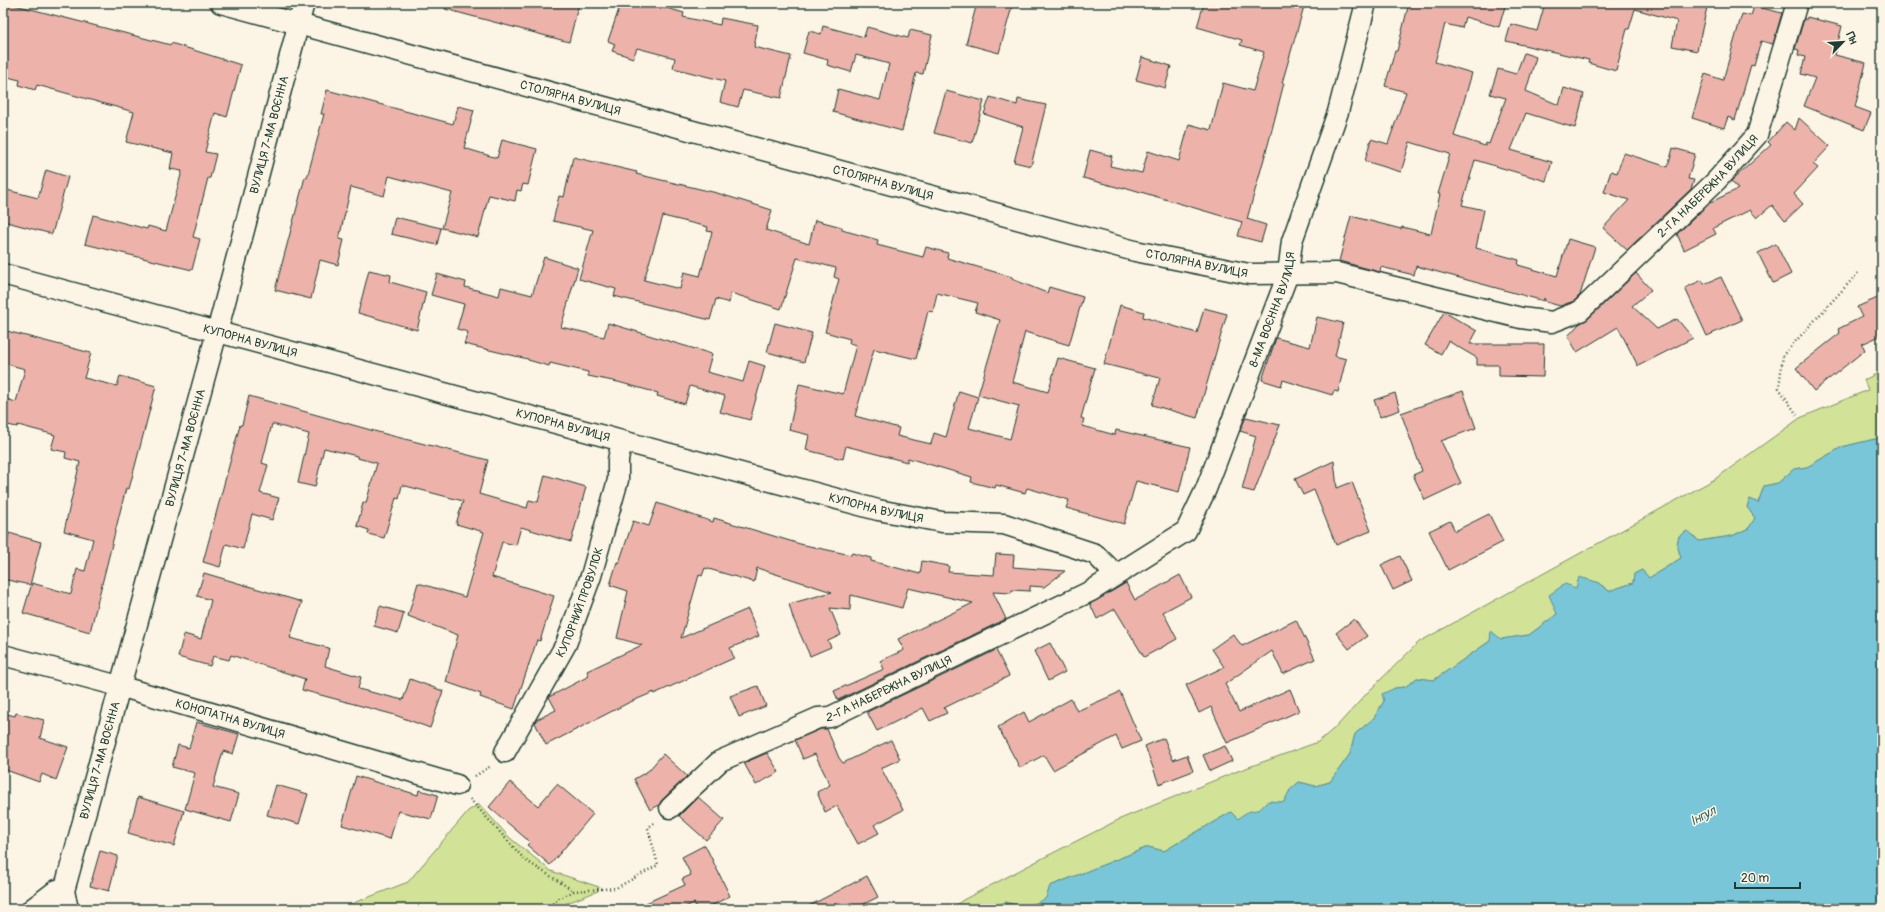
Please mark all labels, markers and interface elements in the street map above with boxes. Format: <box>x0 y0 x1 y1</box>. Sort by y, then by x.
north arrow <box>1823 22 1863 62</box>
text: Пн <box>1843 30 1860 47</box>
street label: ВУЛИЦЯ 7-МА ВОЄННА <box>246 74 292 196</box>
street label: СТОЛЯРНА ВУЛИЦЯ <box>518 77 622 119</box>
street label: 2-ГА НАБЕРЕЖНА ВУЛИЦЯ <box>1654 131 1761 241</box>
street label: СТОЛЯРНА ВУЛИЦЯ <box>831 162 935 203</box>
street label: СТОЛЯРНА ВУЛИЦЯ <box>1144 246 1249 281</box>
street label: 8-МА ВОЄННА ВУЛИЦЯ <box>1246 251 1298 369</box>
street label: КУПОРНА ВУЛИЦЯ <box>201 321 299 361</box>
street label: ВУЛИЦЯ 7-МА ВОЄННА <box>162 387 209 508</box>
street label: КУПОРНА ВУЛИЦЯ <box>514 405 612 445</box>
street label: КУПОРНА ВУЛИЦЯ <box>827 490 925 526</box>
street label: КУПОРНИЙ ПРОВУЛОК <box>553 545 606 660</box>
street label: 2-ГА НАБЕРЕЖНА ВУЛИЦЯ <box>826 652 954 725</box>
street label: КОНОПАТНА ВУЛИЦЯ <box>174 695 287 742</box>
street label: ВУЛИЦЯ 7-МА ВОЄННА <box>76 699 123 821</box>
water label: Інгул <box>1687 802 1720 829</box>
scale bar <box>1735 864 1800 890</box>
text: 20 m <box>1741 871 1770 886</box>

